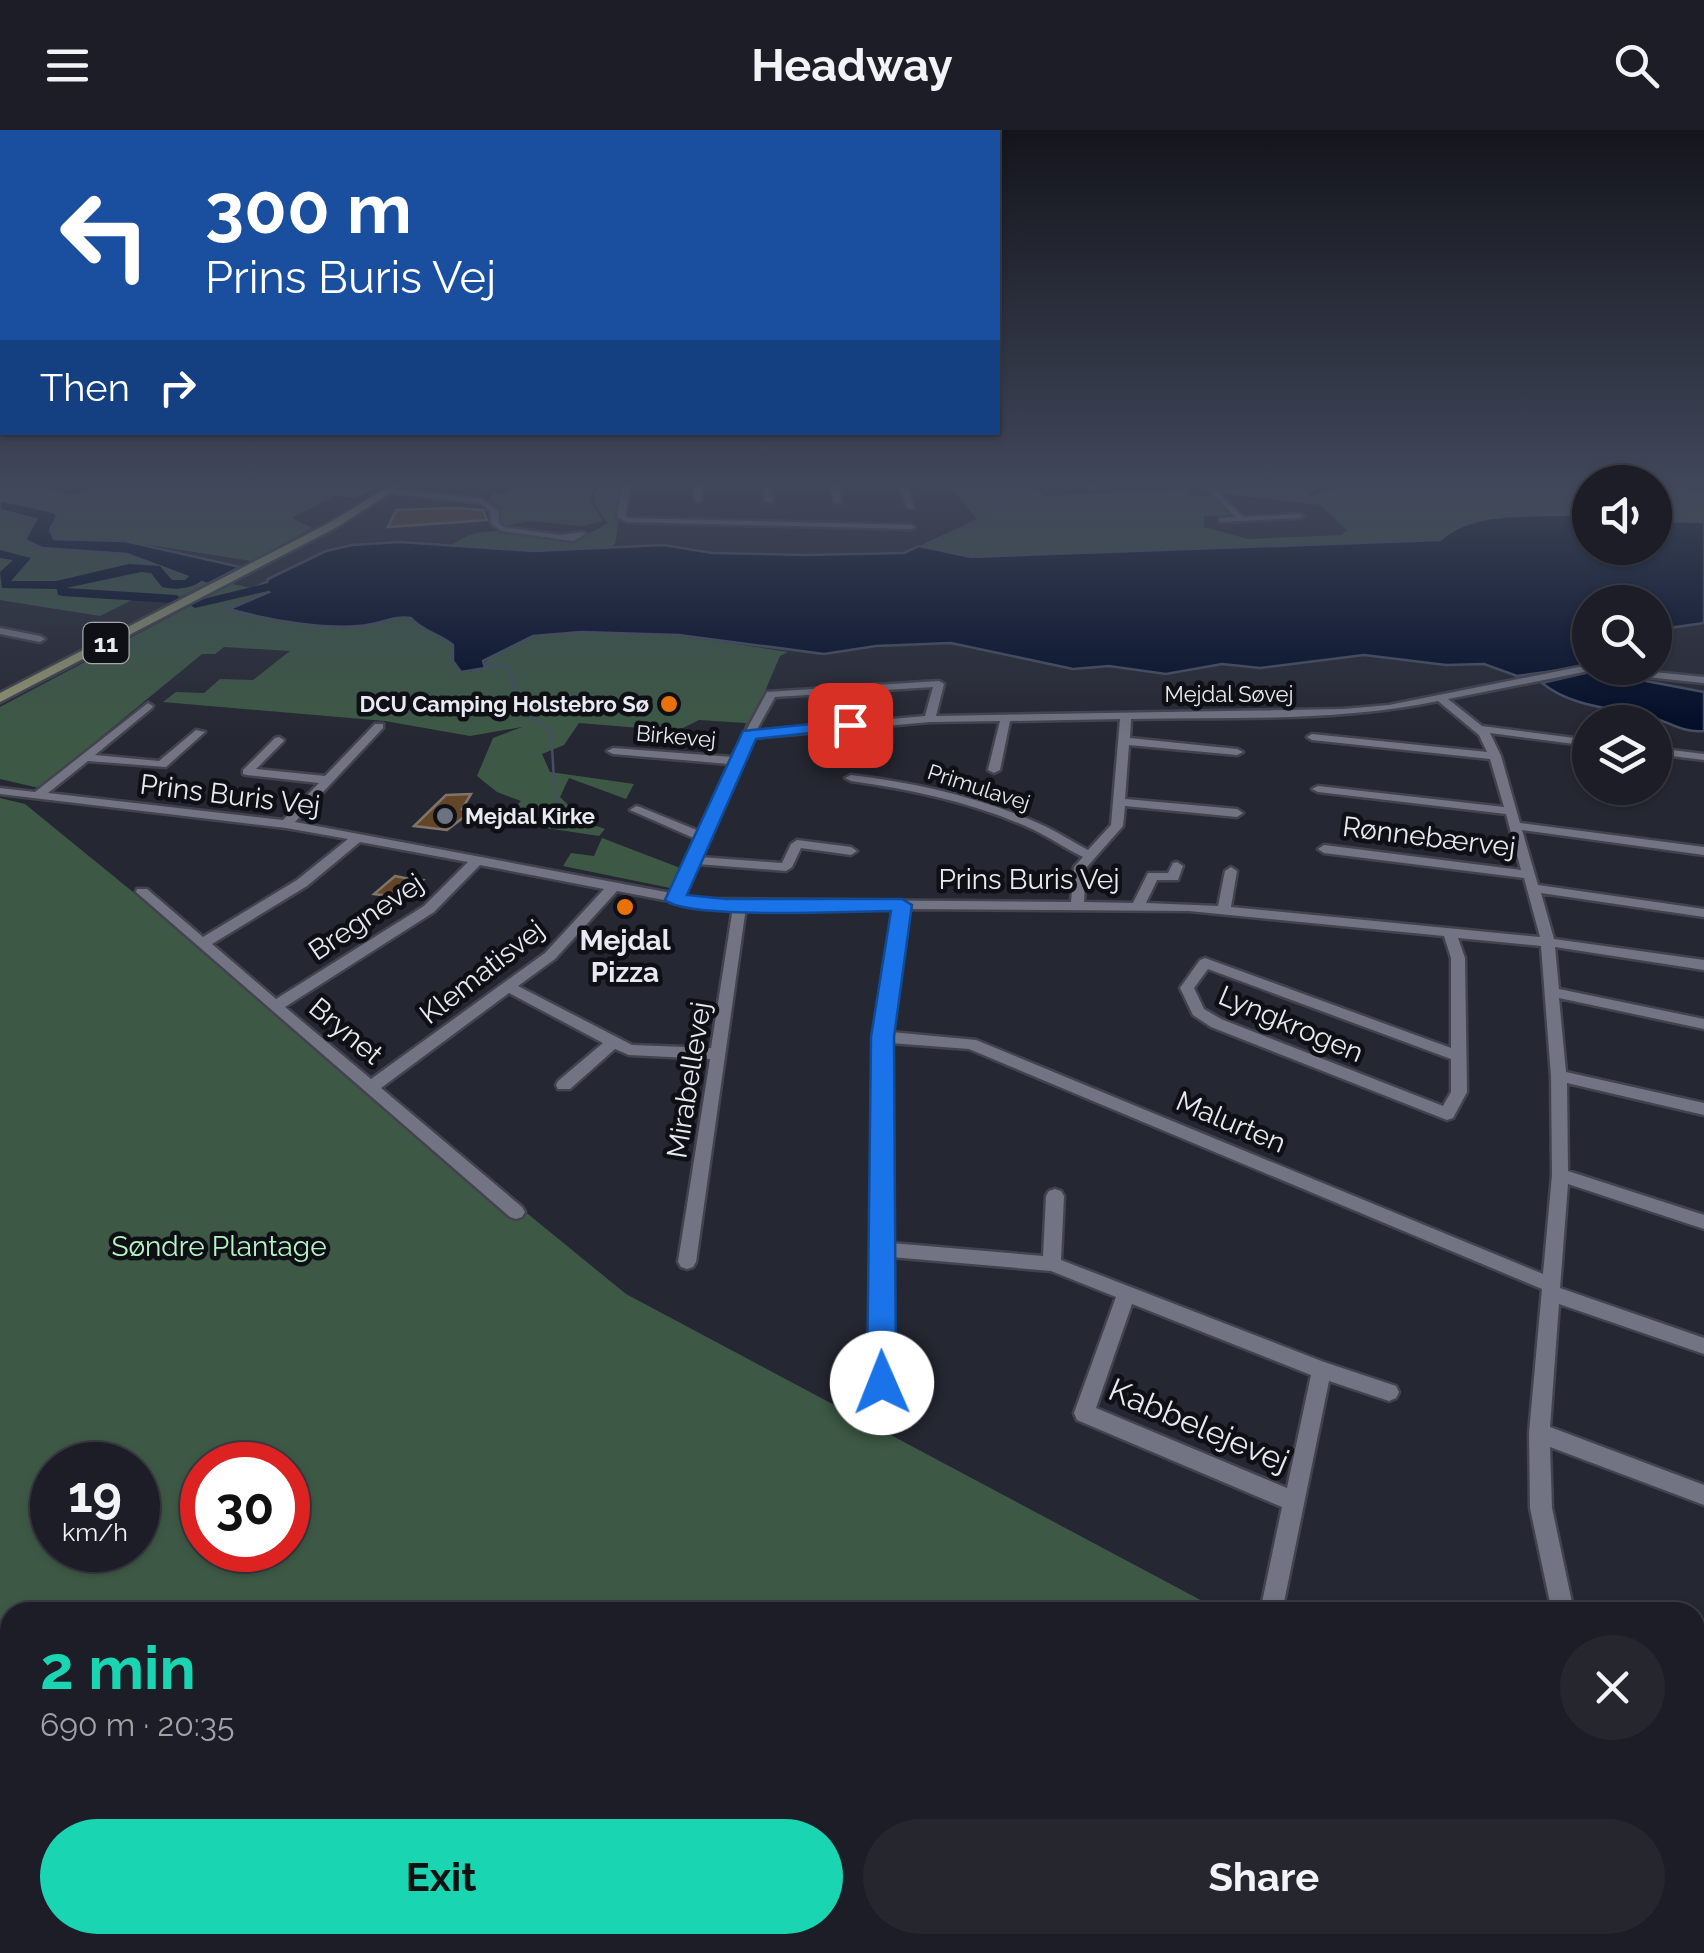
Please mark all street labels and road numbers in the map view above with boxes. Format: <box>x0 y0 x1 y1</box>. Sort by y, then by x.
road number: 11 <box>84 623 128 663</box>
street label: Mejdal Søvej <box>1165 681 1293 707</box>
street label: Birkevej <box>635 720 717 752</box>
street label: Primulavej <box>924 758 1034 816</box>
street label: Prins Buris Vej <box>138 768 322 822</box>
street label: Rønnebærvej <box>1341 810 1517 864</box>
street label: Prins Buris Vej <box>938 863 1120 896</box>
street label: Bregnevej <box>302 867 430 967</box>
street label: Klematisvej <box>413 913 551 1031</box>
street label: Lyngkrogen <box>1214 979 1368 1069</box>
street label: Brynet <box>303 991 390 1072</box>
street label: Mirabellevej <box>660 999 718 1161</box>
street label: Malurten <box>1171 1084 1291 1160</box>
street label: Kabbelejevej <box>1104 1371 1294 1479</box>

